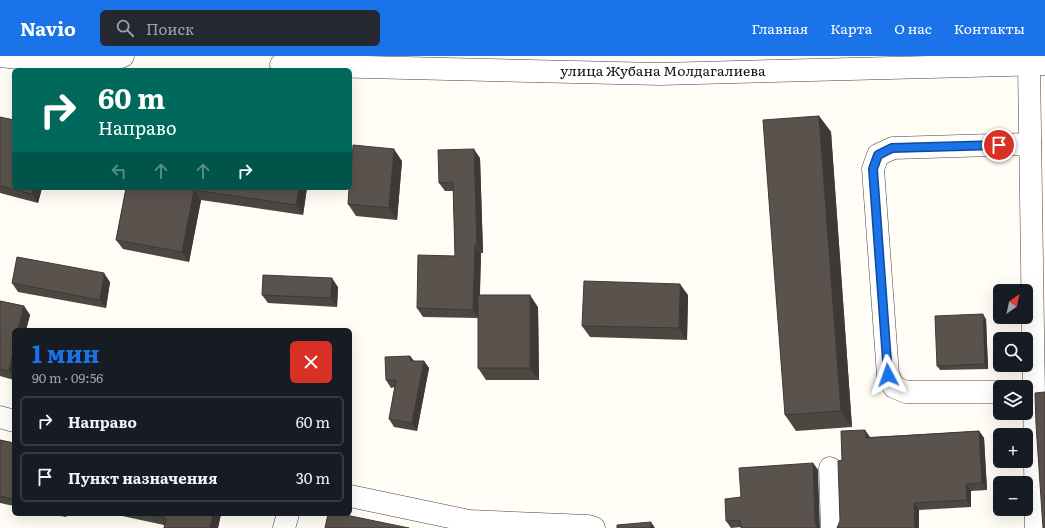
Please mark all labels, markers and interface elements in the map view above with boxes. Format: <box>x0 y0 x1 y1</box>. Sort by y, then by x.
search box <box>100 10 380 46</box>
text: Navio <box>20 14 76 42</box>
icon: search <box>114 17 136 39</box>
text: Поиск <box>146 17 194 40</box>
text: Главная <box>752 18 808 38</box>
text: Карта <box>830 18 872 38</box>
text: О нас <box>894 18 932 38</box>
text: Контакты <box>954 18 1025 38</box>
street label: улица Жубана Молдагалиева <box>560 60 766 80</box>
text: 60 m <box>98 76 165 118</box>
icon: right <box>32 84 84 136</box>
text: Направо <box>98 114 176 141</box>
pin <box>982 128 1016 162</box>
icon: arrive <box>988 134 1010 156</box>
icon: left <box>108 160 130 182</box>
icon: ahead <box>150 160 172 182</box>
icon: ahead <box>192 160 214 182</box>
icon: right <box>234 160 256 182</box>
north arrow <box>993 284 1033 324</box>
map controls <box>993 284 1033 516</box>
button: search <box>993 332 1033 372</box>
text: 1 мин <box>32 335 99 370</box>
button: close <box>290 341 332 383</box>
position arrow <box>867 354 909 396</box>
text: 90 m · 09:56 <box>32 368 103 387</box>
button: layers <box>993 380 1033 420</box>
icon: right <box>34 410 56 432</box>
text: Направо <box>68 410 137 433</box>
text: 60 m <box>296 410 330 433</box>
button: + <box>993 428 1033 468</box>
icon: arrive <box>34 466 56 488</box>
text: Пункт назначения <box>68 466 218 489</box>
text: 30 m <box>296 466 330 489</box>
button: − <box>993 476 1033 516</box>

